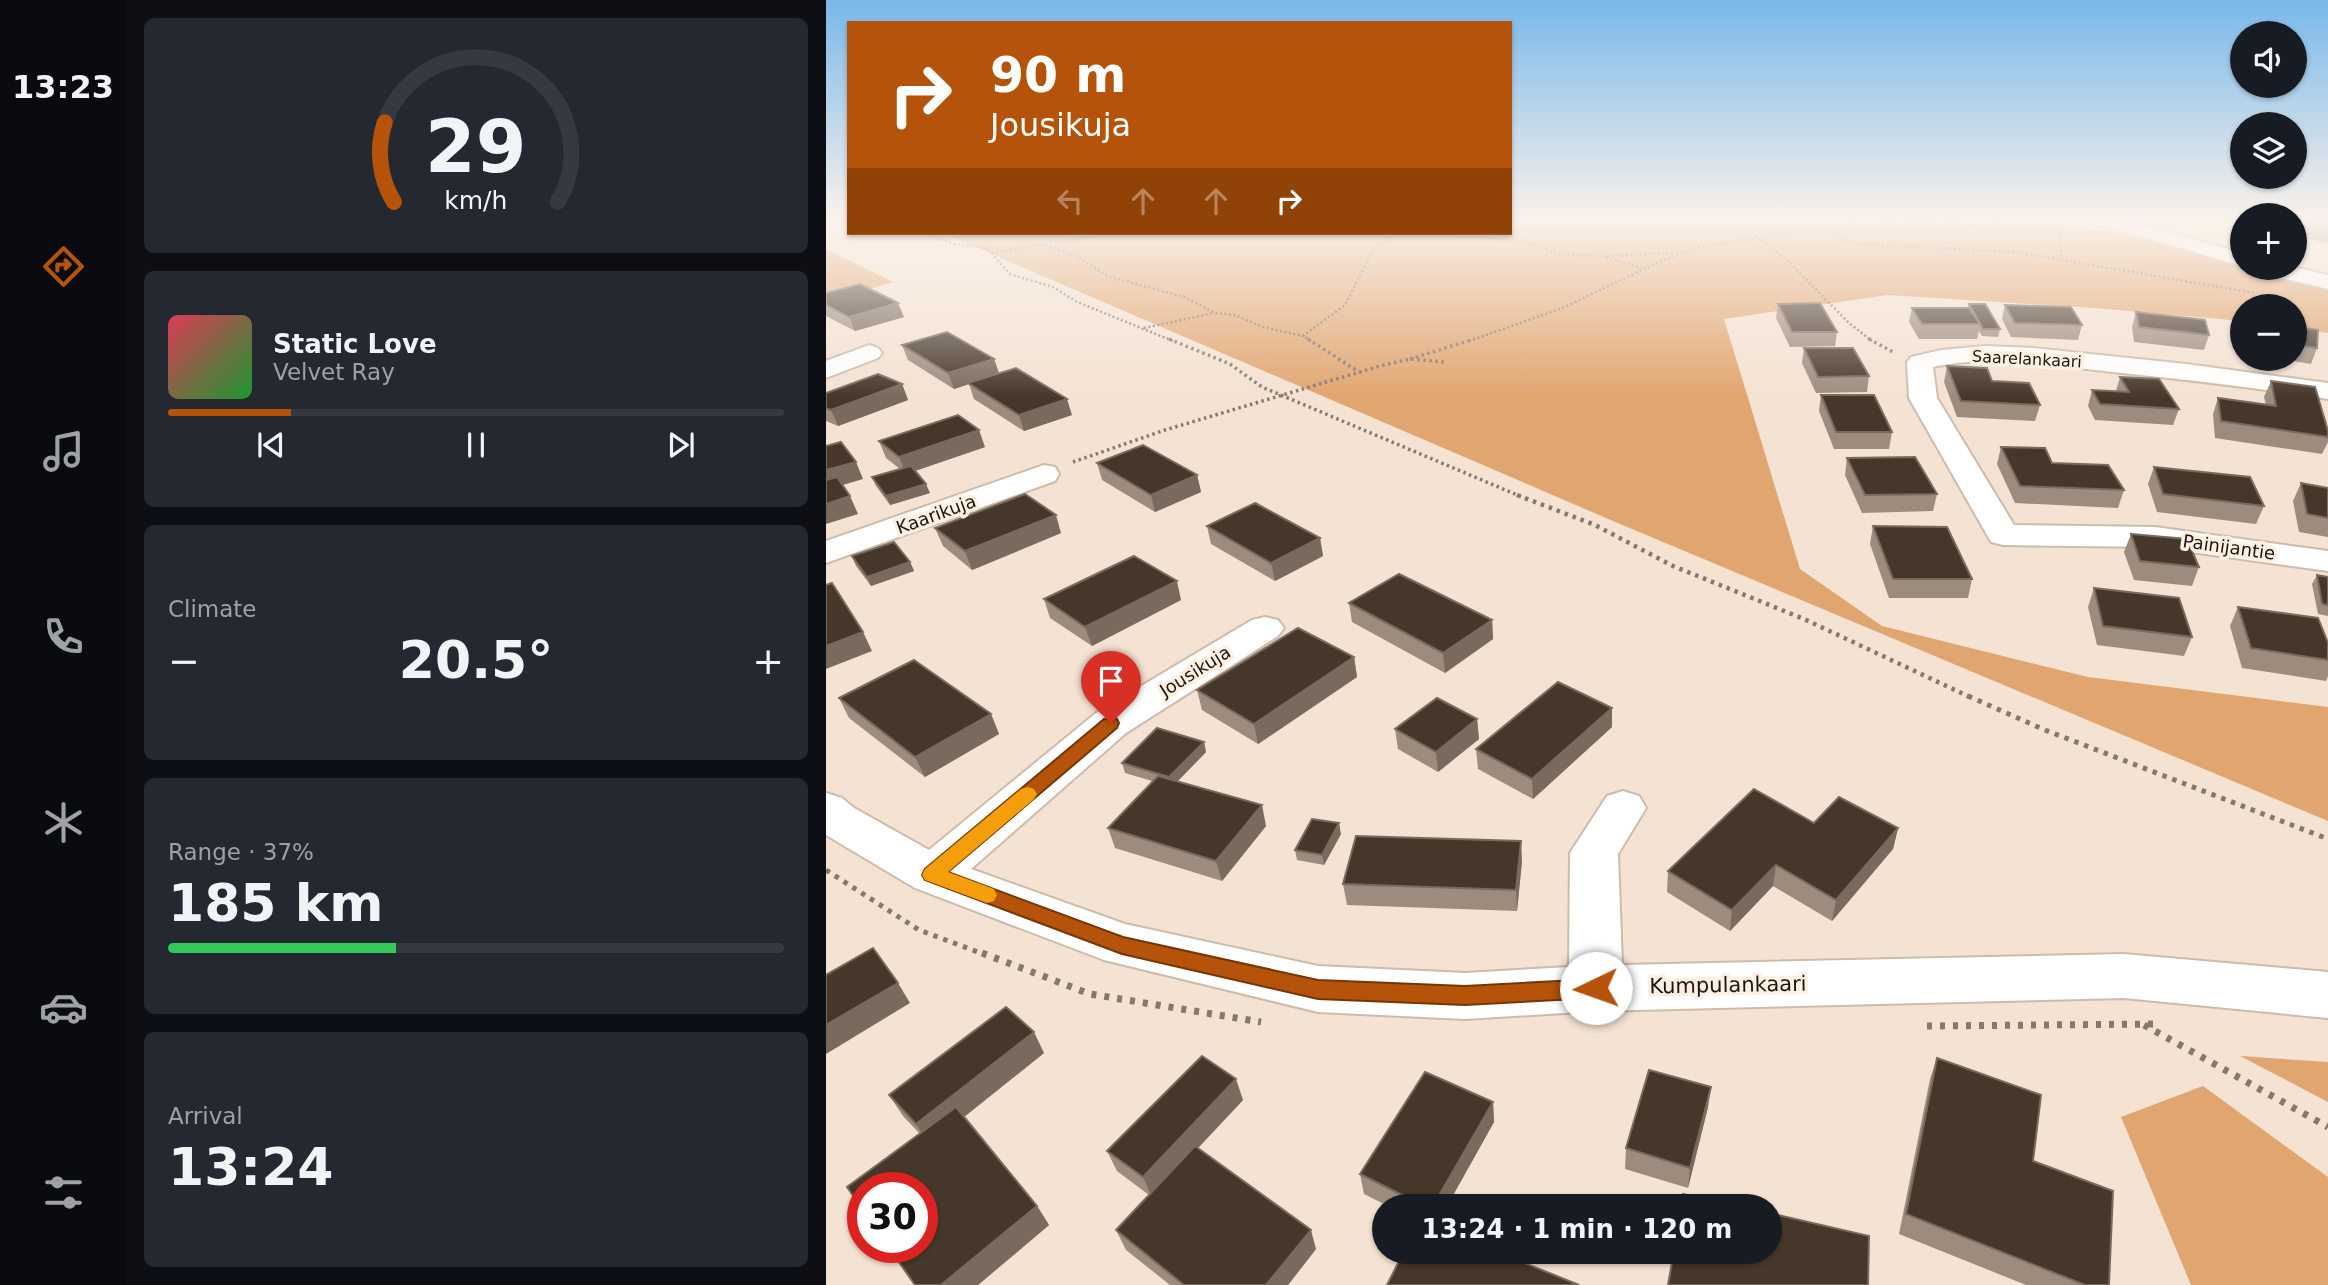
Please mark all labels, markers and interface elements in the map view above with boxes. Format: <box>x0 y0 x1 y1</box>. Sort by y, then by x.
map controls <box>2230 21 2307 371</box>
button: sound <box>2230 21 2307 98</box>
text: 90 m <box>990 47 1126 104</box>
icon: right <box>875 49 966 140</box>
text: 13:23 <box>12 68 114 106</box>
text: 29 <box>425 104 527 189</box>
text: Jousikuja <box>990 106 1131 144</box>
button: layers <box>2230 112 2307 189</box>
icon: left <box>1051 182 1089 220</box>
icon: ahead <box>1124 182 1162 220</box>
icon: ahead <box>1197 182 1235 220</box>
icon: right <box>1270 182 1308 220</box>
text: km/h <box>444 186 508 215</box>
button: + <box>2230 203 2307 280</box>
icon: directions <box>39 242 88 291</box>
button: − <box>2230 294 2307 371</box>
text: Static Love <box>273 329 437 359</box>
street label: Saarelankaari <box>1972 347 2082 371</box>
text: Velvet Ray <box>273 359 395 385</box>
icon: previous <box>252 426 290 464</box>
icon: pause <box>457 426 495 464</box>
icon: next <box>662 426 700 464</box>
icon: music <box>39 427 88 476</box>
street label: Kaarikuja <box>893 490 979 538</box>
street label: Painijantie <box>2181 530 2277 564</box>
text: Climate <box>168 596 257 622</box>
icon: phone <box>39 612 88 661</box>
text: 20.5° <box>399 630 553 690</box>
text: − <box>168 639 200 683</box>
text: + <box>752 639 784 683</box>
street label: Jousikuja <box>1155 641 1234 701</box>
pin <box>1081 651 1141 723</box>
icon: arrive <box>1092 662 1130 700</box>
icon: climate <box>39 798 88 847</box>
text: Range · 37% <box>168 839 314 865</box>
text: 185 km <box>168 873 383 933</box>
position arrow <box>1559 951 1633 1025</box>
street label: Kumpulankaari <box>1649 972 1807 998</box>
icon: car <box>39 983 88 1032</box>
text: Arrival <box>168 1103 243 1129</box>
text: 13:24 <box>168 1137 334 1197</box>
icon: filters <box>39 1168 88 1217</box>
speed limit sign: 30 <box>847 1172 938 1263</box>
text: 13:24 · 1 min · 120 m <box>1422 1214 1732 1244</box>

